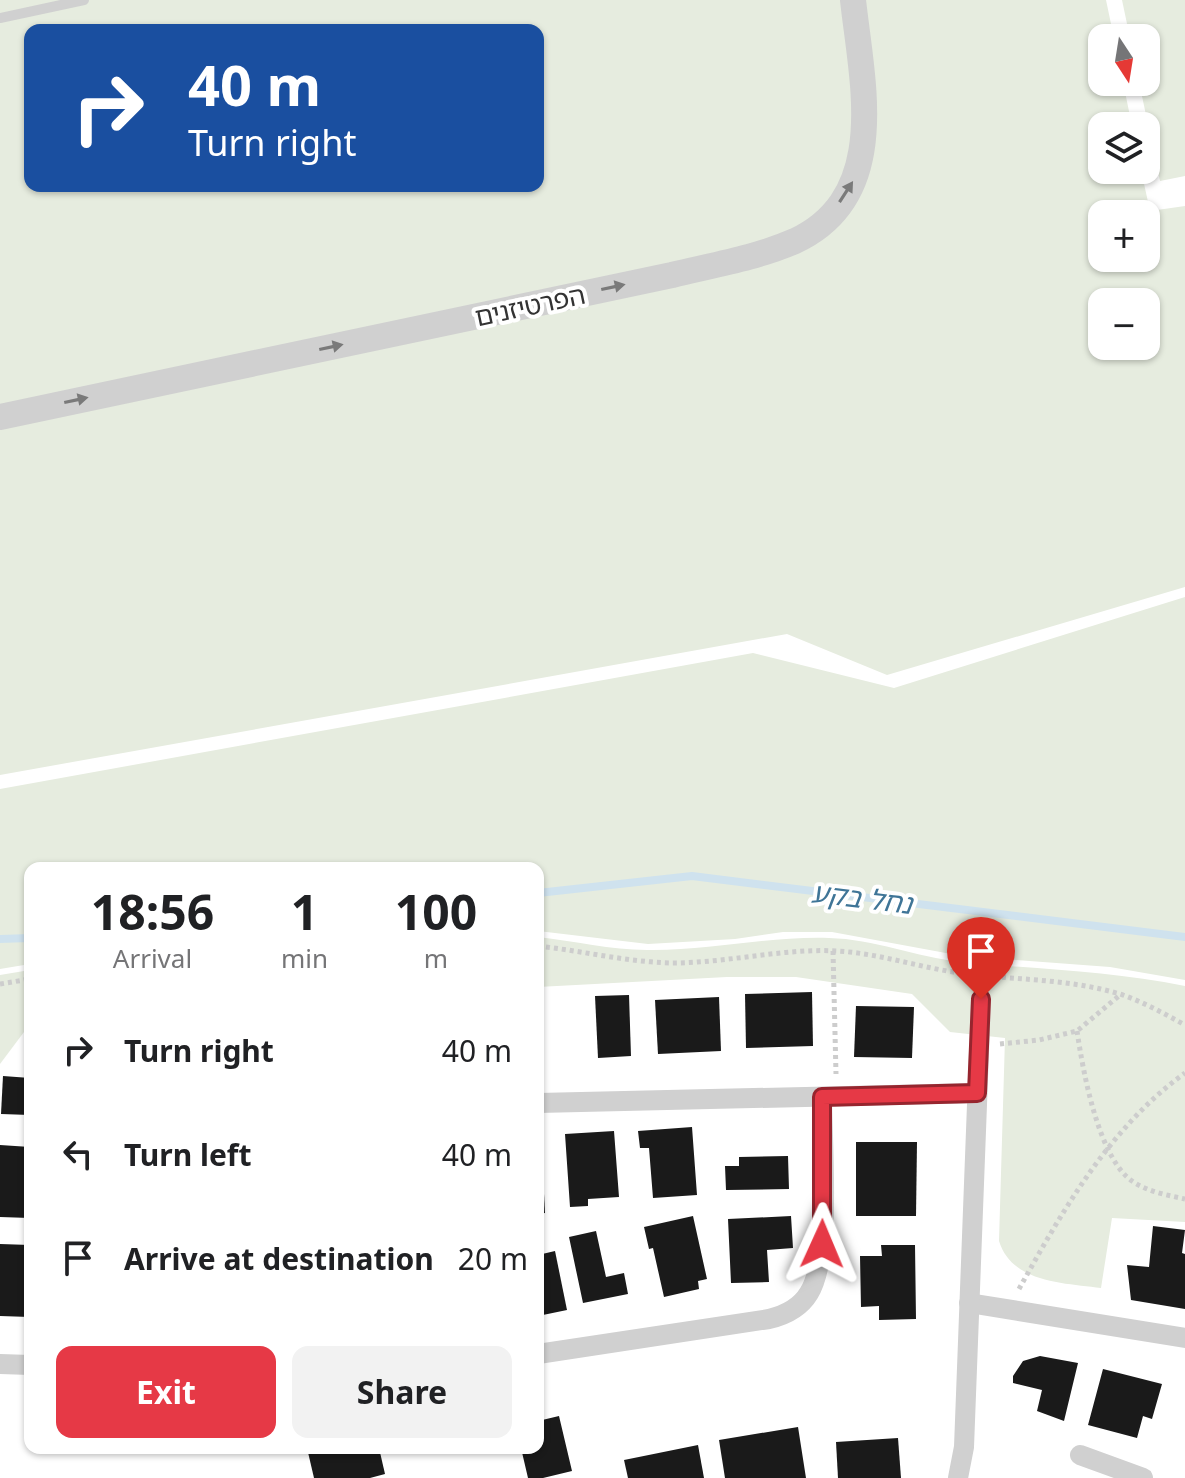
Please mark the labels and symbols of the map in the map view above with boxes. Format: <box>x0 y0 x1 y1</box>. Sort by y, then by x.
north arrow <box>1088 24 1160 96</box>
one-way arrow <box>838 182 853 203</box>
street label: הפרטיזנים <box>472 276 588 334</box>
one-way arrow <box>600 280 625 293</box>
one-way arrow <box>318 340 343 353</box>
one-way arrow <box>64 394 89 406</box>
water label: נחל בקע <box>809 872 917 922</box>
pin <box>947 917 1015 999</box>
position arrow <box>780 1202 864 1286</box>

